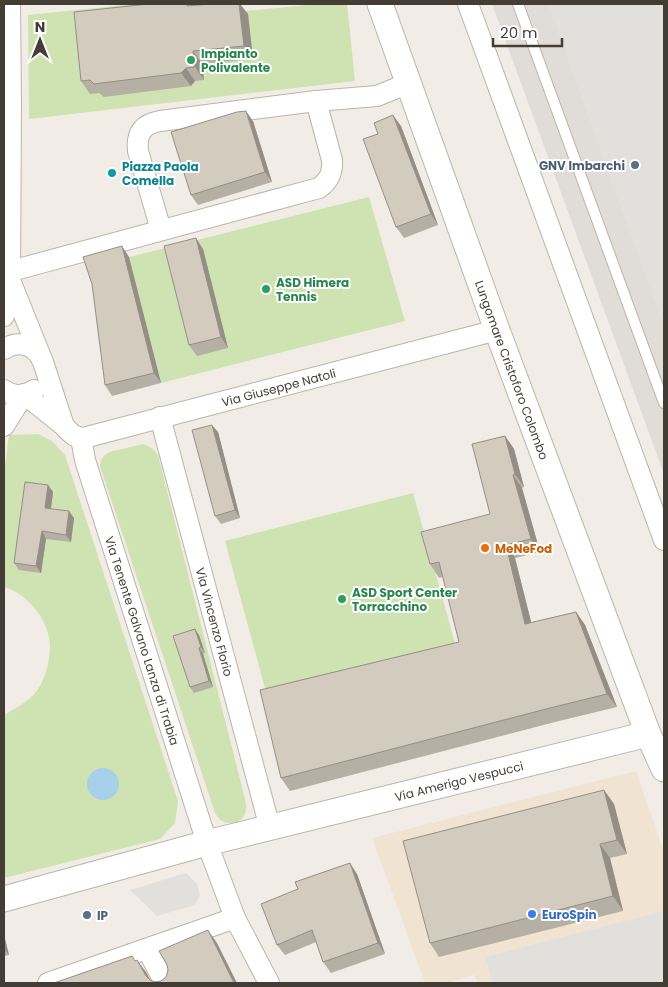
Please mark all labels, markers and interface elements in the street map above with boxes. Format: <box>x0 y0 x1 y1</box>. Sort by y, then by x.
north arrow <box>15 15 65 65</box>
scale bar <box>493 15 562 47</box>
text: N <box>35 17 45 37</box>
text: 20 m <box>500 22 538 43</box>
place label: Impianto Polivalente <box>201 45 271 76</box>
marker: Impianto Polivalente <box>185 54 197 66</box>
place label: GNV Imbarchi <box>539 157 625 174</box>
place label: Piazza Paola Comella <box>122 158 199 189</box>
marker: GNV Imbarchi <box>629 159 641 171</box>
marker: Piazza Paola Comella <box>106 167 118 179</box>
place label: ASD Himera Tennis <box>276 274 349 305</box>
street label: Lungomare Cristoforo Colombo <box>471 278 553 462</box>
marker: ASD Himera Tennis <box>260 283 272 295</box>
street label: Via Giuseppe Natoli <box>220 364 338 410</box>
street label: Via Tenente Galvano Lanza di Trabia <box>101 534 184 747</box>
place label: MeNeFod <box>495 540 552 557</box>
marker: MeNeFod <box>479 542 491 554</box>
street label: Via Vincenzo Florio <box>192 566 238 678</box>
place label: ASD Sport Center Torracchino <box>352 584 457 615</box>
marker: ASD Sport Center Torracchino <box>336 593 348 605</box>
street label: Via Amerigo Vespucci <box>393 757 525 805</box>
place label: EuroSpin <box>542 906 597 923</box>
place label: IP <box>97 907 109 924</box>
marker: EuroSpin <box>526 908 538 920</box>
marker: IP <box>81 909 93 921</box>

